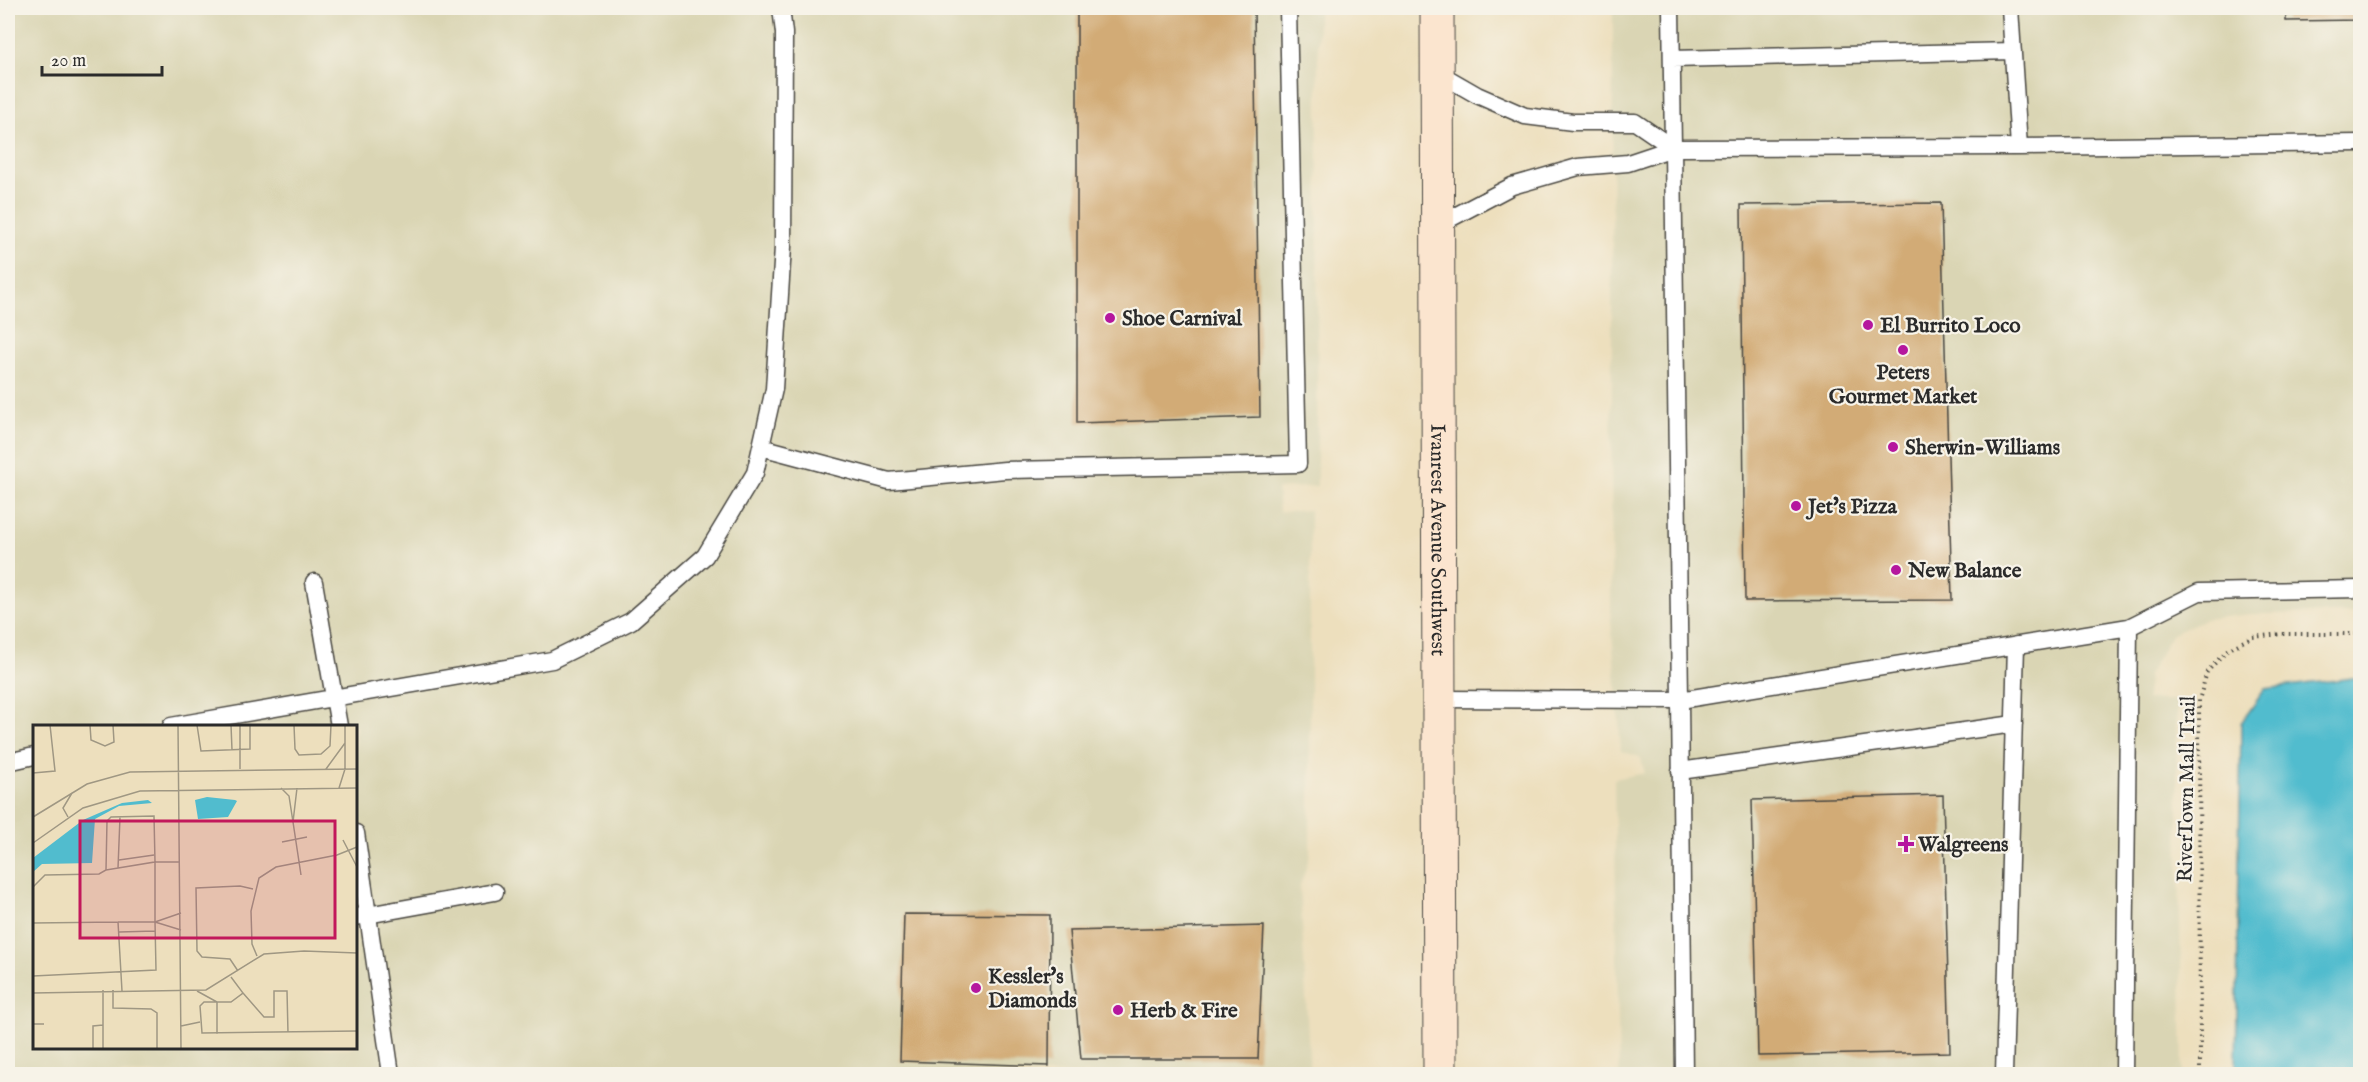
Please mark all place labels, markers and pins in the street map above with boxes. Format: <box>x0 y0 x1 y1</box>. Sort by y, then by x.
place label: Shoe Carnival <box>1122 306 1243 333</box>
marker: Shoe Carnival <box>1103 311 1117 325</box>
place label: El Burrito Loco <box>1880 313 2021 340</box>
marker: El Burrito Loco <box>1861 318 1875 332</box>
marker: Peters Gourmet Market <box>1896 343 1910 357</box>
place label: Peters Gourmet Market <box>1829 360 1978 411</box>
place label: Sherwin-Williams <box>1905 435 2060 462</box>
marker: Sherwin-Williams <box>1886 440 1900 454</box>
place label: Jet's Pizza <box>1805 494 1898 521</box>
marker: Jet's Pizza <box>1789 499 1803 513</box>
place label: New Balance <box>1907 558 2022 585</box>
marker: New Balance <box>1889 563 1903 577</box>
place label: Walgreens <box>1917 832 2009 859</box>
marker: Walgreens <box>1899 837 1913 851</box>
place label: Kessler's Diamonds <box>988 964 1077 1015</box>
marker: Kessler's Diamonds <box>969 981 983 995</box>
place label: Herb & Fire <box>1130 998 1238 1025</box>
marker: Herb & Fire <box>1111 1003 1125 1017</box>

